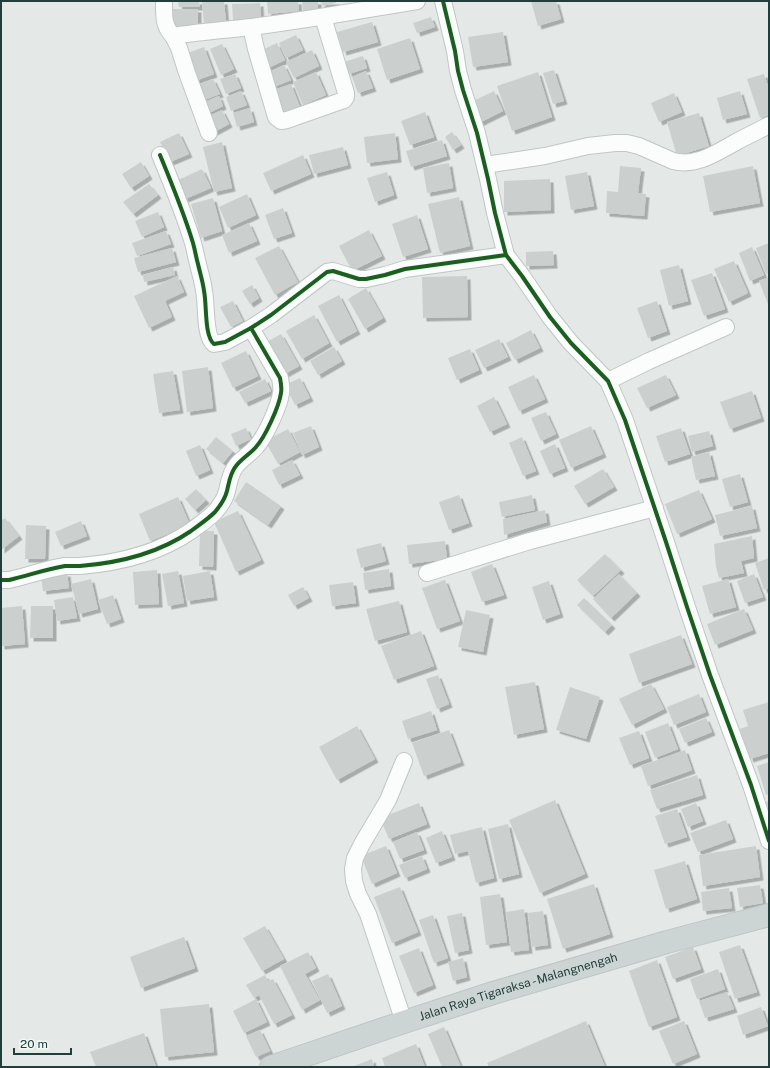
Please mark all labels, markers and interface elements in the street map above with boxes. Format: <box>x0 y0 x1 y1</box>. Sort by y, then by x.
street label: Jalan Raya Tigaraksa - Malangnengah <box>417 950 619 1024</box>
scale bar <box>14 1030 71 1056</box>
text: 20 m <box>20 1037 48 1051</box>

